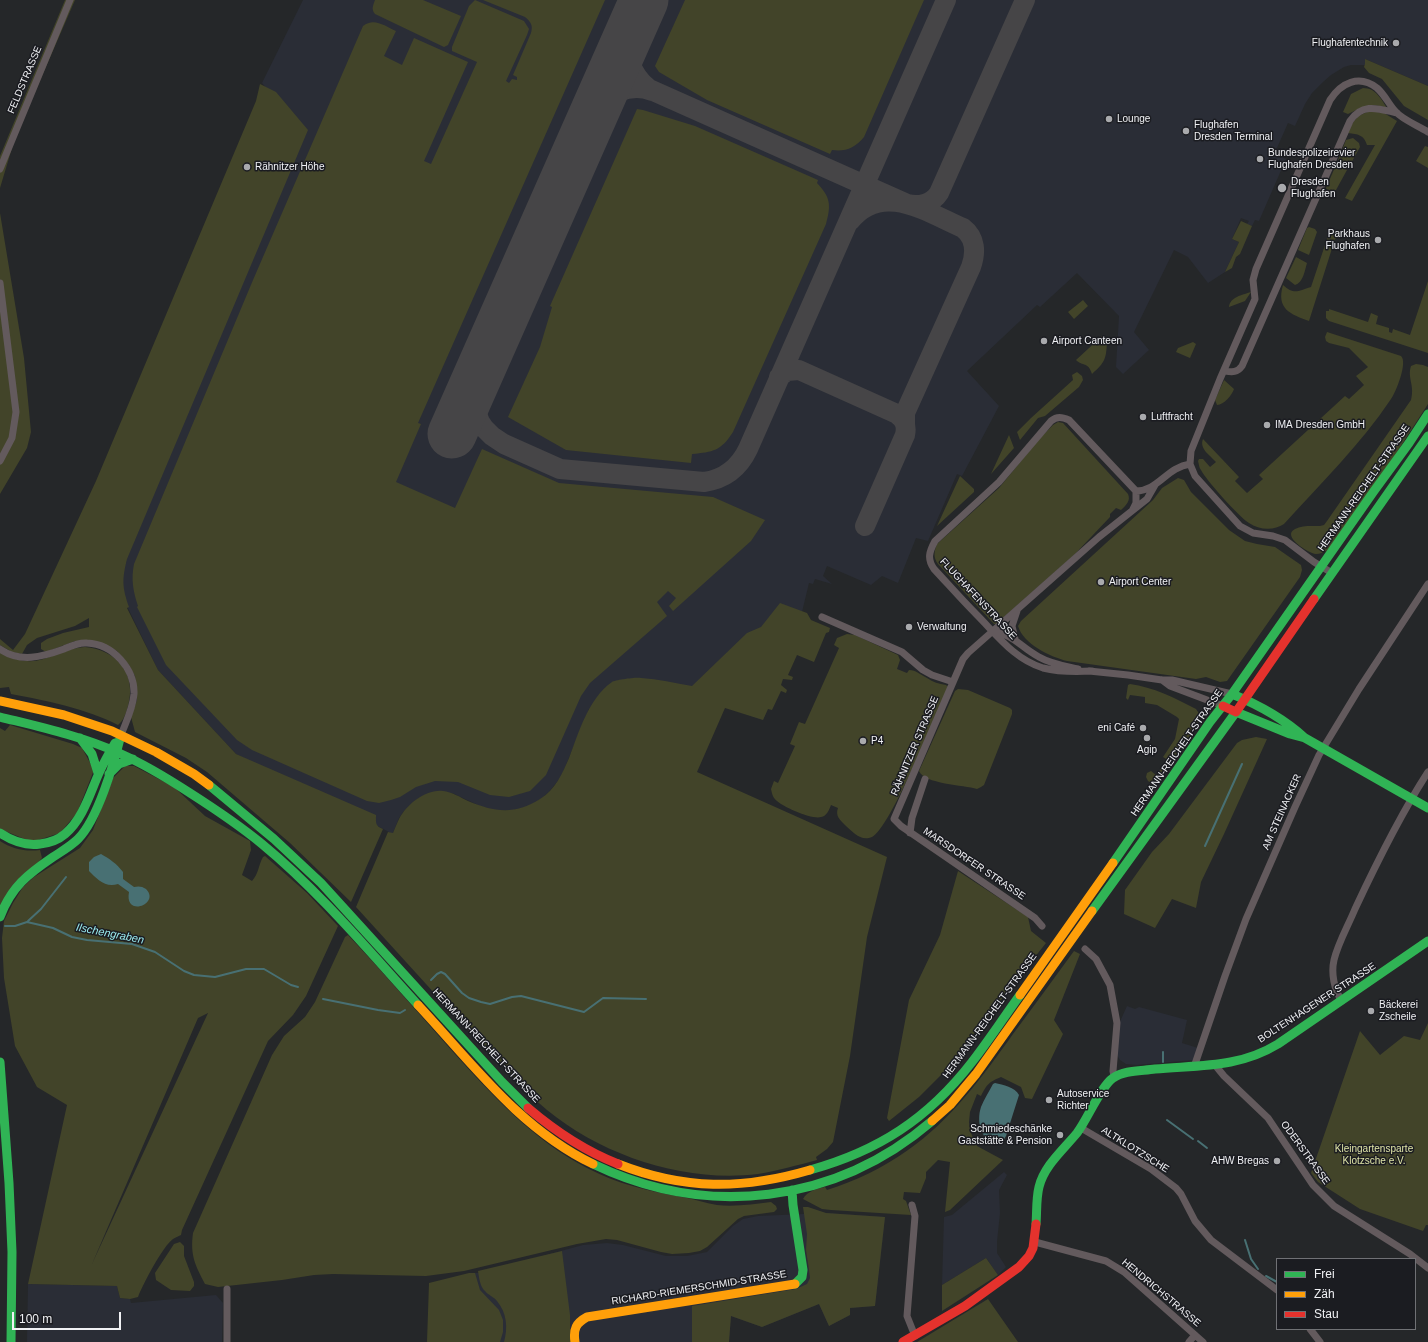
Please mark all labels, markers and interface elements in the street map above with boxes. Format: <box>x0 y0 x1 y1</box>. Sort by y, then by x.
place label: Flughafentechnik <box>1312 37 1388 49</box>
marker: Flughafentechnik <box>1391 38 1401 48</box>
street label: FELDSTRASSE <box>5 44 45 116</box>
place label: Lounge <box>1117 113 1150 125</box>
marker: Lounge <box>1104 114 1114 124</box>
place label: Flughafen Dresden Terminal <box>1194 119 1272 142</box>
marker: Flughafen Dresden Terminal <box>1181 126 1191 136</box>
place label: Bundespolizeirevier Flughafen Dresden <box>1268 147 1355 170</box>
marker: Bundespolizeirevier Flughafen Dresden <box>1255 154 1265 164</box>
place label: Rähnitzer Höhe <box>255 161 324 173</box>
marker: Rähnitzer Höhe <box>242 162 252 172</box>
place label: Dresden Flughafen <box>1291 176 1335 200</box>
marker: Dresden Flughafen <box>1276 182 1288 194</box>
place label: Parkhaus Flughafen <box>1326 228 1370 252</box>
marker: Parkhaus Flughafen <box>1373 235 1383 245</box>
place label: Airport Canteen <box>1052 335 1122 347</box>
marker: Airport Canteen <box>1039 336 1049 346</box>
place label: Luftfracht <box>1151 411 1193 423</box>
marker: Luftfracht <box>1138 412 1148 422</box>
place label: IMA Dresden GmbH <box>1275 419 1365 431</box>
marker: IMA Dresden GmbH <box>1262 420 1272 430</box>
street label: HERMANN-REICHELT-STRASSE <box>1315 422 1413 554</box>
street label: FLUGHAFENSTRASSE <box>937 556 1019 642</box>
place label: Airport Center <box>1109 576 1171 588</box>
marker: Airport Center <box>1096 577 1106 587</box>
place label: Verwaltung <box>917 621 966 633</box>
marker: Verwaltung <box>904 622 914 632</box>
street label: HERMANN-REICHELT-STRASSE <box>1128 687 1226 819</box>
street label: RÄHNITZER STRASSE <box>889 695 941 797</box>
place label: eni Café <box>1098 722 1135 734</box>
marker: eni Café <box>1138 723 1148 733</box>
marker: Agip <box>1142 733 1152 743</box>
place label: P4 <box>871 735 883 747</box>
marker: P4 <box>858 736 868 746</box>
place label: Agip <box>1137 744 1157 756</box>
street label: AM STEINACKER <box>1260 772 1304 852</box>
street label: MARSDORFER STRASSE <box>921 825 1027 903</box>
water label: Ilschengraben <box>75 921 145 947</box>
street label: HERMANN-REICHELT-STRASSE <box>940 951 1040 1081</box>
street label: BOLTENHAGENER STRASSE <box>1256 960 1378 1046</box>
street label: HERMANN-REICHELT-STRASSE <box>430 986 542 1106</box>
place label: Bäckerei Zscheile <box>1379 999 1418 1022</box>
marker: Bäckerei Zscheile <box>1366 1006 1376 1016</box>
place label: Autoservice Richter <box>1057 1088 1109 1112</box>
marker: Autoservice Richter <box>1044 1095 1054 1105</box>
street label: ODERSTRASSE <box>1278 1119 1332 1187</box>
place label: Schmiedeschänke Gaststätte & Pension <box>958 1123 1052 1146</box>
street label: ALTKLOTZSCHE <box>1099 1124 1171 1176</box>
marker: Schmiedeschänke Gaststätte & Pension <box>1055 1130 1065 1140</box>
park label: Kleingartensparte Klotzsche e.V. <box>1335 1143 1413 1166</box>
place label: AHW Bregas <box>1211 1155 1269 1167</box>
marker: AHW Bregas <box>1272 1156 1282 1166</box>
street label: HENDRICHSTRASSE <box>1119 1256 1203 1330</box>
legend <box>1276 1258 1416 1330</box>
text: Frei <box>1314 1267 1335 1281</box>
street label: RICHARD-RIEMERSCHMID-STRASSE <box>611 1268 787 1308</box>
text: Zäh <box>1314 1287 1335 1301</box>
scale bar <box>14 1304 123 1330</box>
text: Stau <box>1314 1307 1339 1321</box>
text: 100 m <box>19 1312 52 1326</box>

